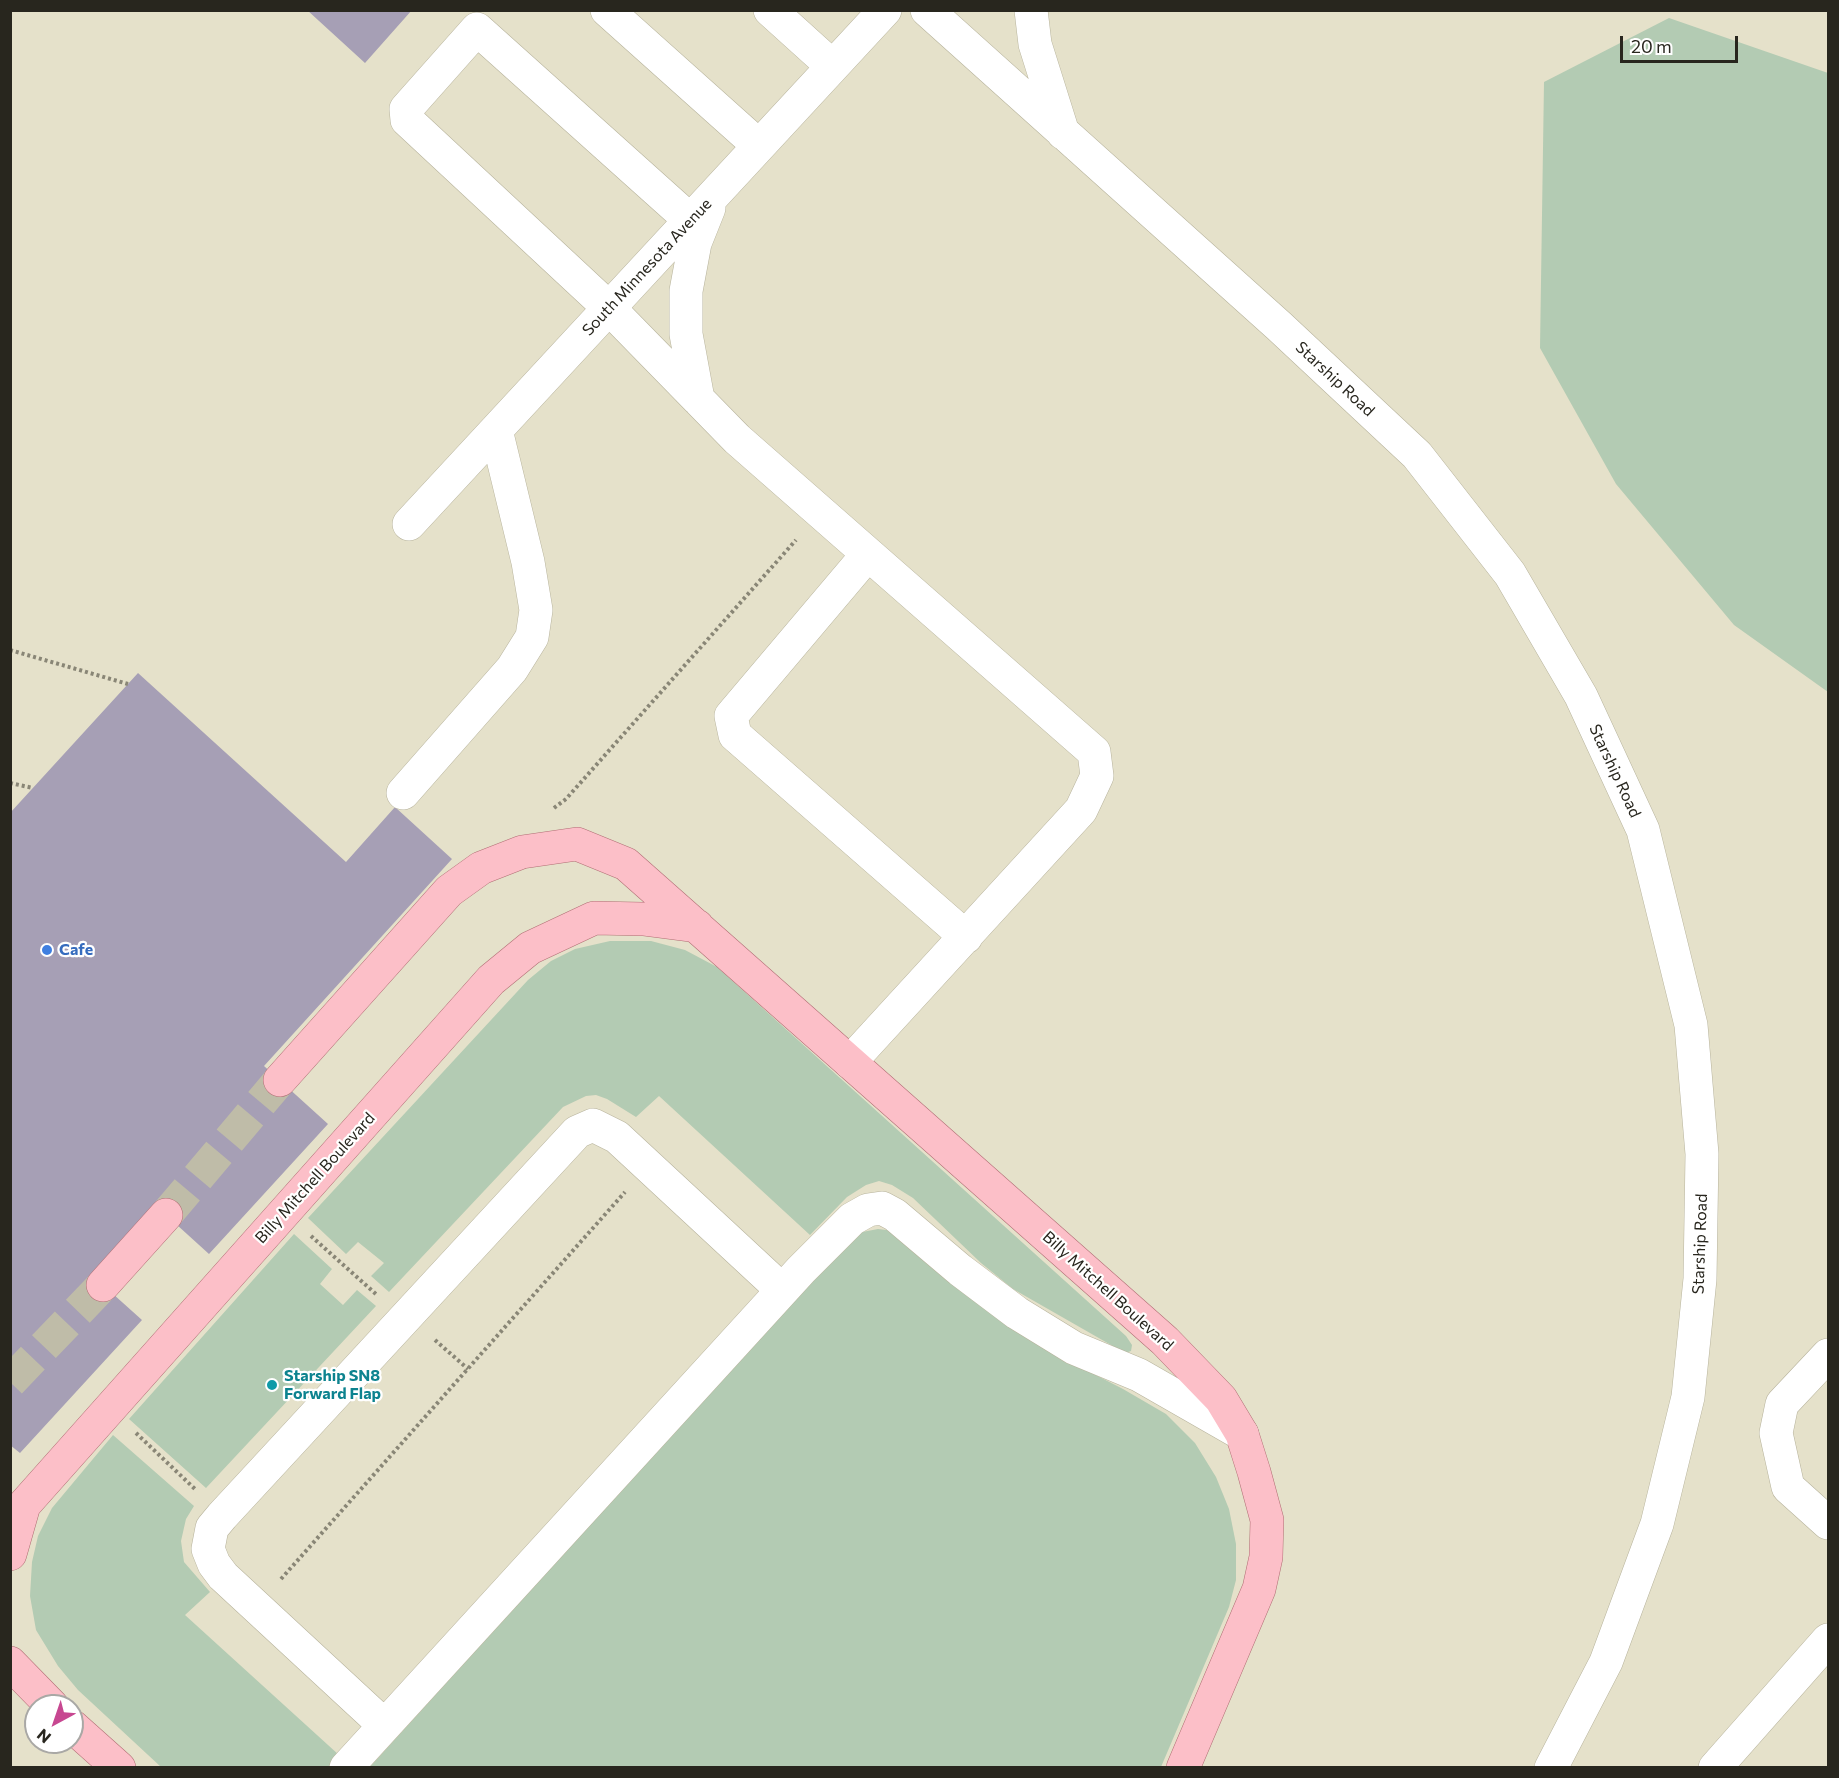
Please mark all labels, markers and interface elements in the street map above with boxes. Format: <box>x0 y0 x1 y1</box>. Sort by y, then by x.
scale bar <box>1623 24 1742 62</box>
text: 20 m <box>1631 35 1672 57</box>
street label: South Minnesota Avenue <box>578 194 716 340</box>
street label: Starship Road <box>1292 338 1378 420</box>
street label: Starship Road <box>1585 721 1645 821</box>
place label: Cafe <box>59 940 93 960</box>
marker: Cafe <box>40 943 54 957</box>
street label: Billy Mitchell Boulevard <box>251 1109 379 1247</box>
street label: Starship Road <box>1689 1193 1711 1295</box>
street label: Billy Mitchell Boulevard <box>1039 1227 1177 1355</box>
place label: Starship SN8 Forward Flap <box>284 1366 381 1404</box>
marker: Starship SN8 Forward Flap <box>265 1378 279 1392</box>
north arrow <box>24 1694 84 1754</box>
text: N <box>33 1726 54 1748</box>

